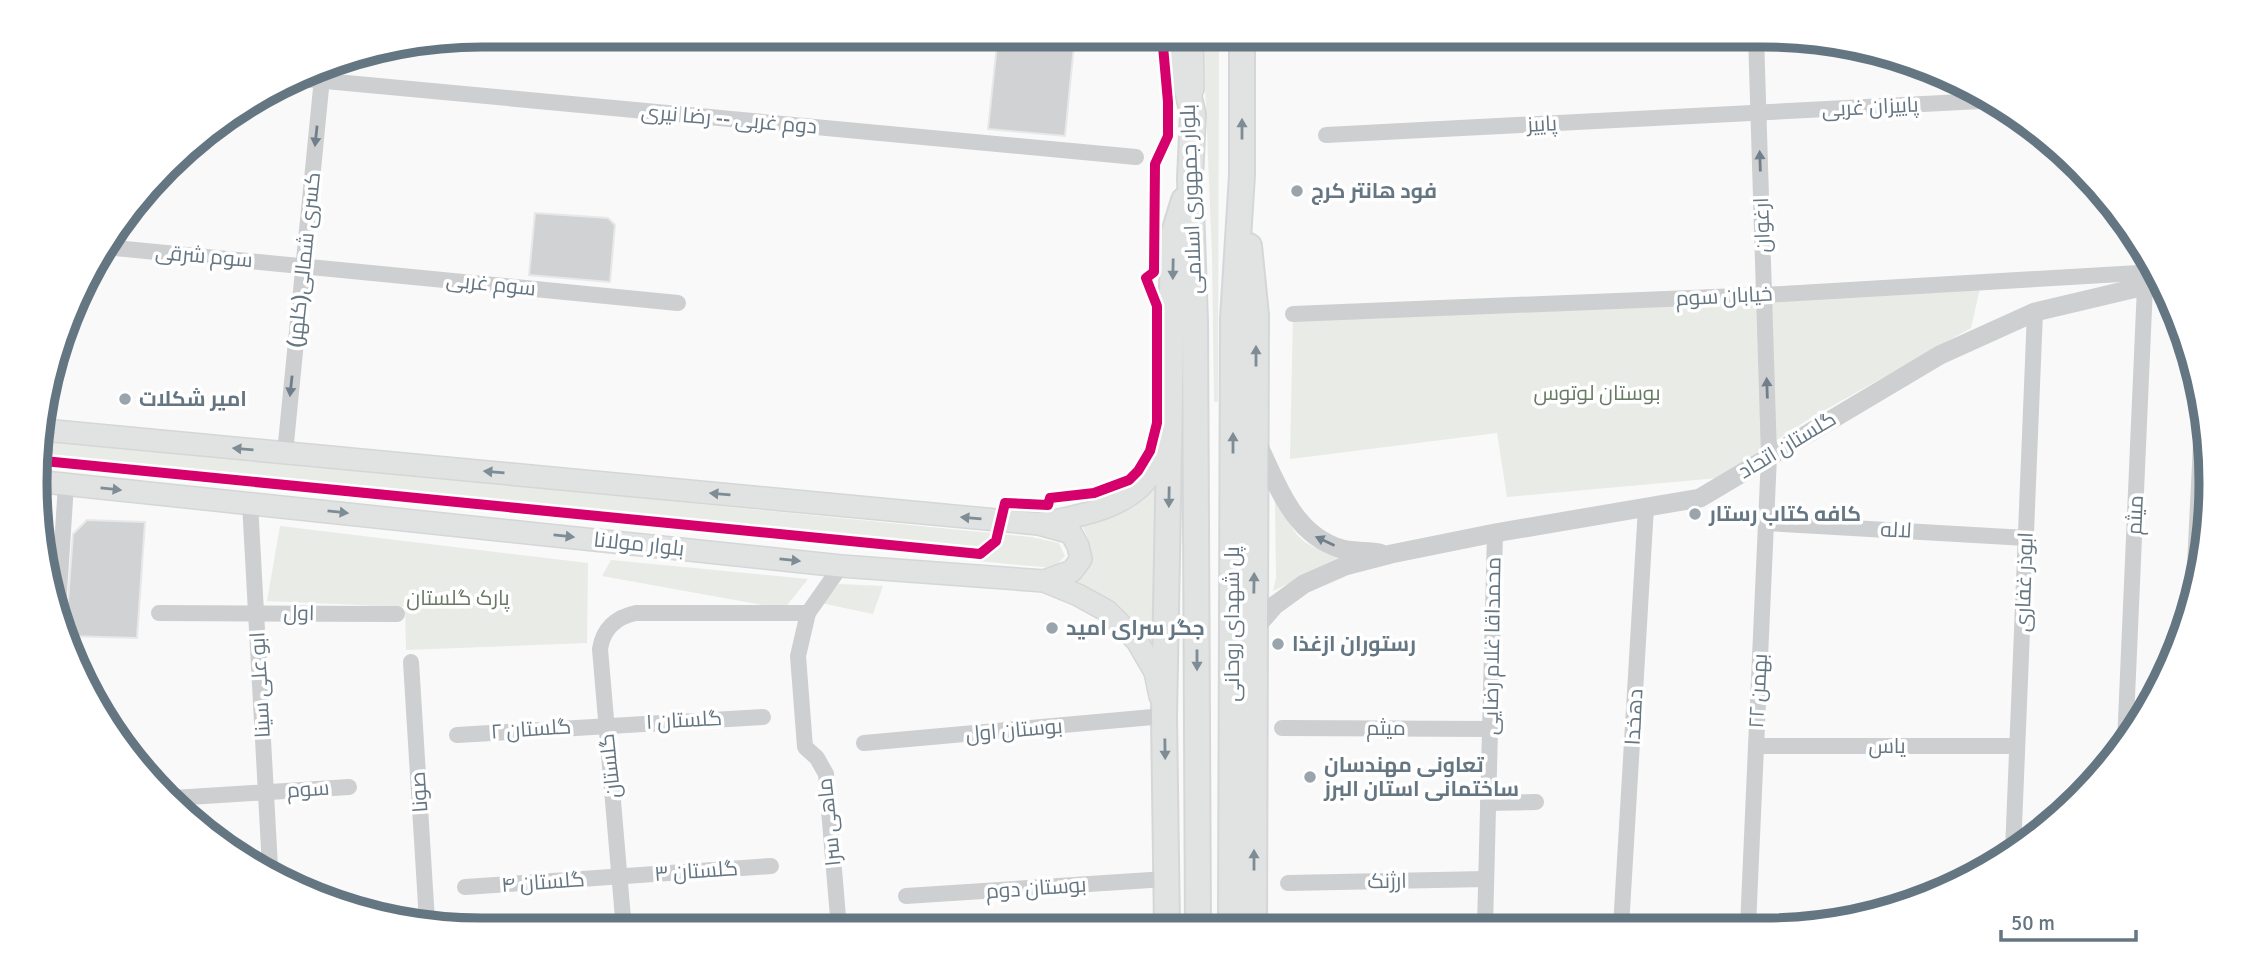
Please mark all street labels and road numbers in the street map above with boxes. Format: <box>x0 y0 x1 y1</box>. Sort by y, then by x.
street label: پاییزان غربی <box>1821 91 1920 124</box>
street label: دوم غربی -- رضا نیری <box>640 98 818 141</box>
street label: بلوار جمهوری اسلامی <box>1175 104 1207 294</box>
street label: پاییز <box>1525 110 1558 139</box>
street label: کسری شمالی(کلهر) <box>282 171 326 349</box>
street label: ارغوان <box>1748 197 1776 253</box>
street label: سوم شرقی <box>154 239 254 274</box>
street label: سوم غربی <box>445 266 537 303</box>
street label: خیابان سوم <box>1675 280 1773 313</box>
street label: گلستان اتحاد <box>1733 406 1841 484</box>
street label: میثم <box>2121 495 2150 536</box>
street label: لاله <box>1880 516 1912 544</box>
street label: بلوار مولانا <box>592 526 686 562</box>
street label: ابوذر غفاری <box>2009 532 2039 632</box>
street label: پل شهدای روحانی <box>1219 546 1246 702</box>
street label: محمداقا غلام رضایی <box>1477 557 1508 735</box>
street label: اول <box>283 600 315 626</box>
street label: ابو علی سینا <box>244 631 276 739</box>
street label: ۲۲ بهمن <box>1743 653 1773 729</box>
street label: دهخدا <box>1620 688 1648 746</box>
street label: گلستان ۱ <box>645 705 723 735</box>
street label: گلستان ۲ <box>490 713 572 745</box>
street label: بوستان اول <box>964 713 1064 747</box>
street label: میثم <box>1366 715 1406 742</box>
street label: گلستان <box>594 732 626 800</box>
street label: یاس <box>1868 733 1906 759</box>
street label: صونا <box>405 771 433 813</box>
street label: سوم <box>286 775 330 804</box>
street label: ماهی سرا <box>811 777 847 867</box>
street label: گلستان ۳ <box>653 855 739 887</box>
street label: گلستان ۴ <box>500 866 586 898</box>
street label: ارژنک <box>1367 868 1407 894</box>
street label: بوستان دوم <box>985 872 1087 905</box>

